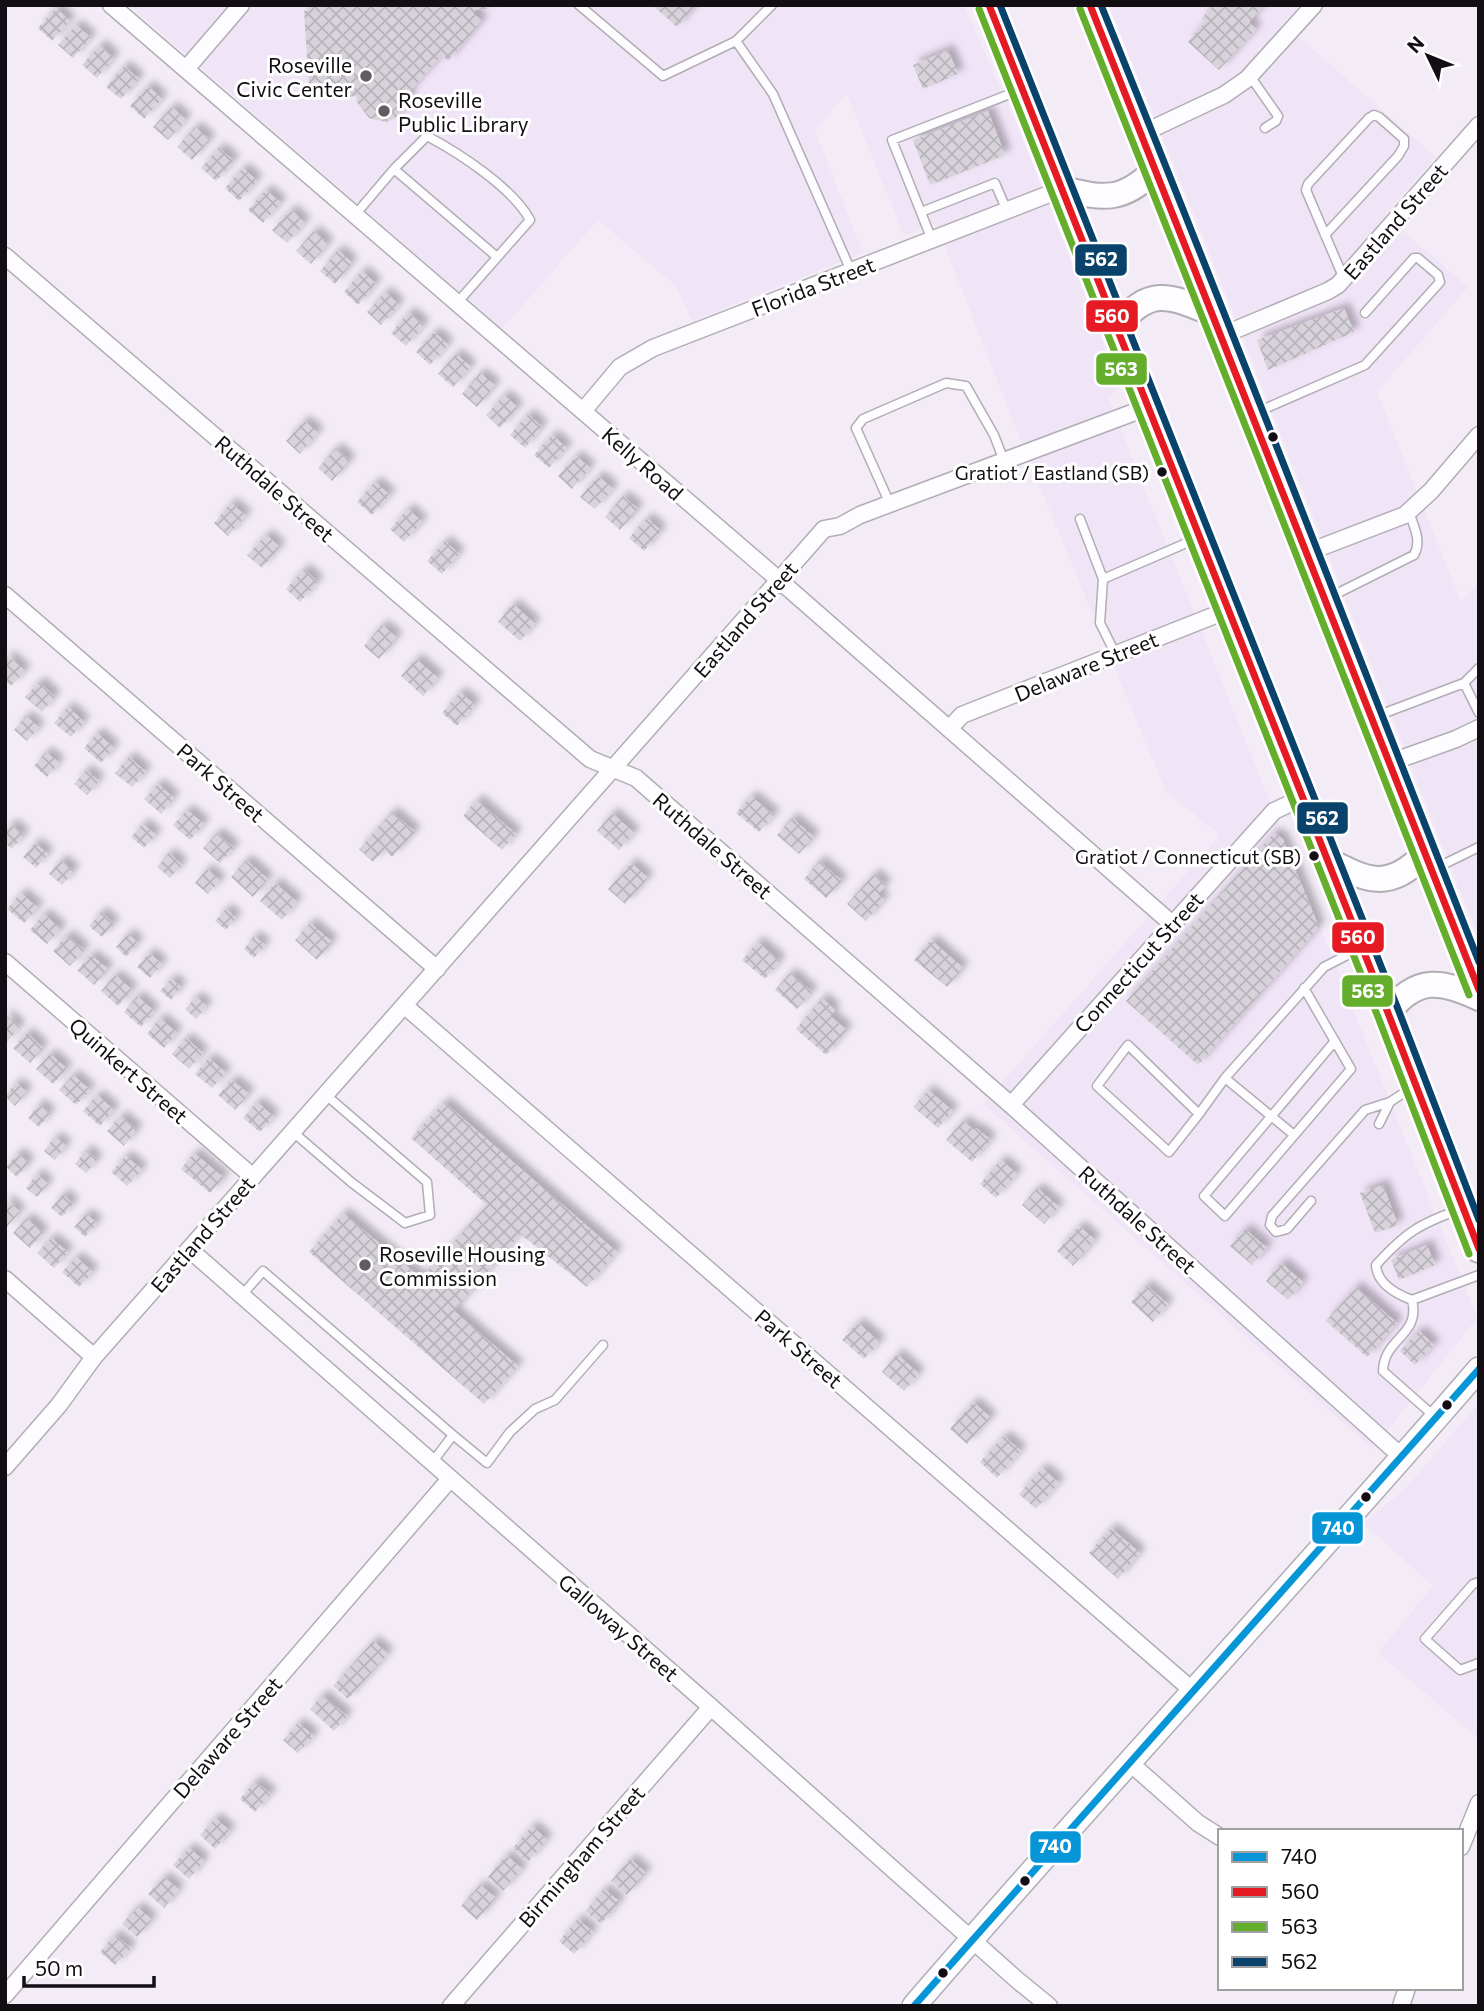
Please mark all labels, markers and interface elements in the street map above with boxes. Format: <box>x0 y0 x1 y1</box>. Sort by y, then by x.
north arrow <box>1393 21 1463 91</box>
text: N <box>1402 31 1428 57</box>
place label: Roseville Civic Center <box>236 52 352 101</box>
marker: Roseville Civic Center <box>358 68 374 84</box>
place label: Roseville Public Library <box>398 87 529 136</box>
marker: Roseville Public Library <box>376 103 392 119</box>
street label: Eastland Street <box>1338 158 1452 284</box>
line badge: 562 <box>1074 243 1128 277</box>
text: 562 <box>1084 247 1118 270</box>
street label: Florida Street <box>748 251 878 321</box>
line badge: 560 <box>1085 299 1139 333</box>
text: 560 <box>1094 304 1130 327</box>
line badge: 563 <box>1095 352 1148 386</box>
text: 563 <box>1104 357 1138 380</box>
street label: Kelly Road <box>597 421 689 505</box>
street label: Ruthdale Street <box>210 430 340 546</box>
unlabelled marker <box>1266 430 1280 444</box>
place label: Gratiot / Eastland (SB) <box>955 461 1149 484</box>
marker: Gratiot / Eastland (SB) <box>1155 465 1169 479</box>
street label: Eastland Street <box>688 556 802 682</box>
street label: Delaware Street <box>1011 626 1161 706</box>
street label: Park Street <box>172 737 270 827</box>
street label: Ruthdale Street <box>648 787 778 903</box>
line badge: 562 <box>1296 801 1349 835</box>
text: 562 <box>1305 806 1339 829</box>
place label: Gratiot / Connecticut (SB) <box>1075 845 1301 868</box>
marker: Gratiot / Connecticut (SB) <box>1307 849 1321 863</box>
street label: Connecticut Street <box>1068 887 1208 1037</box>
line badge: 560 <box>1331 921 1385 954</box>
text: 560 <box>1340 925 1376 948</box>
line badge: 563 <box>1341 974 1394 1008</box>
text: 563 <box>1351 979 1385 1002</box>
street label: Quinkert Street <box>65 1012 193 1128</box>
street label: Ruthdale Street <box>1074 1160 1202 1278</box>
street label: Eastland Street <box>145 1171 259 1297</box>
place label: Roseville Housing Commission <box>379 1241 545 1290</box>
marker: Roseville Housing Commission <box>357 1257 373 1273</box>
street label: Park Street <box>750 1303 848 1393</box>
unlabelled marker <box>1440 1398 1454 1412</box>
unlabelled marker <box>1359 1490 1373 1504</box>
line badge: 740 <box>1311 1511 1364 1545</box>
text: 740 <box>1321 1516 1355 1539</box>
street label: Galloway Street <box>554 1568 684 1686</box>
street label: Delaware Street <box>167 1671 287 1803</box>
street label: Birmingham Street <box>513 1780 649 1932</box>
legend <box>1218 1829 1463 1990</box>
line badge: 740 <box>1029 1830 1082 1864</box>
text: 740 <box>1038 1834 1072 1857</box>
text: 740 <box>1281 1843 1317 1868</box>
unlabelled marker <box>1018 1874 1032 1888</box>
text: 560 <box>1281 1878 1320 1903</box>
text: 563 <box>1281 1913 1318 1938</box>
scale bar <box>24 1944 154 1988</box>
text: 562 <box>1281 1948 1317 1973</box>
text: 50 m <box>35 1955 83 1980</box>
unlabelled marker <box>936 1966 950 1980</box>

